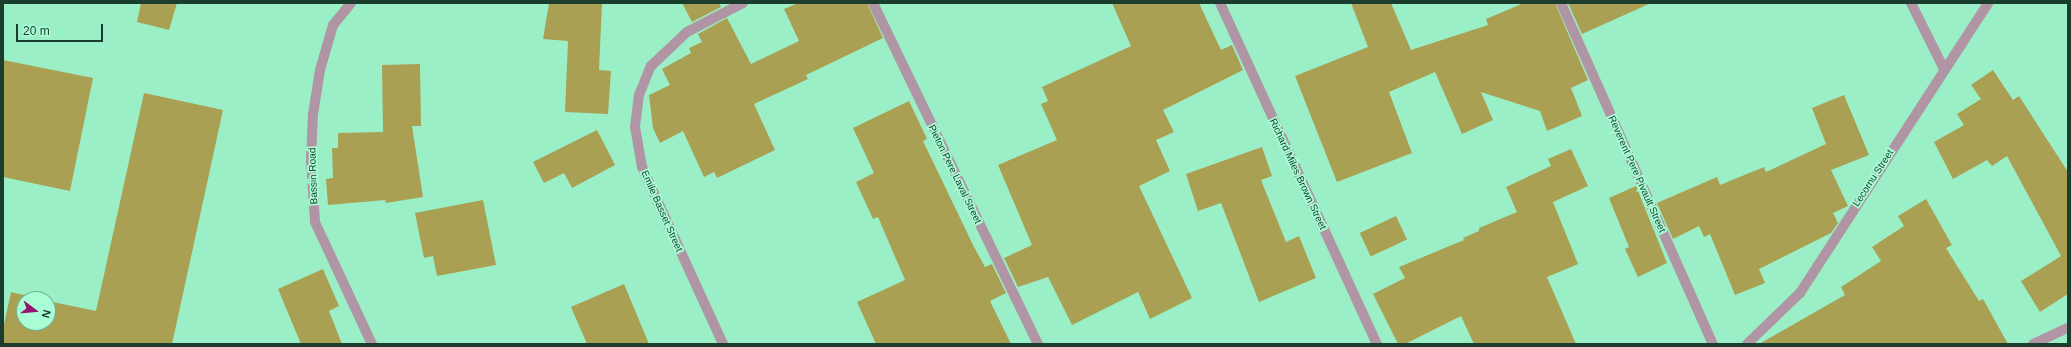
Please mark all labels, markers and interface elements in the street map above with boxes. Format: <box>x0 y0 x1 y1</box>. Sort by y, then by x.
scale bar <box>18 16 105 42</box>
text: 20 m <box>23 24 50 38</box>
street label: Reverent Pere Pivault Street <box>1606 114 1668 234</box>
street label: Richard Miles Brown Street <box>1267 117 1329 231</box>
street label: Pieton Pere Laval Street <box>926 123 984 225</box>
street label: Bassin Road <box>306 147 320 205</box>
street label: Lecornu Street <box>1850 147 1896 209</box>
street label: Emile Basset Street <box>639 168 685 254</box>
north arrow <box>16 291 56 331</box>
text: N <box>40 309 53 320</box>

